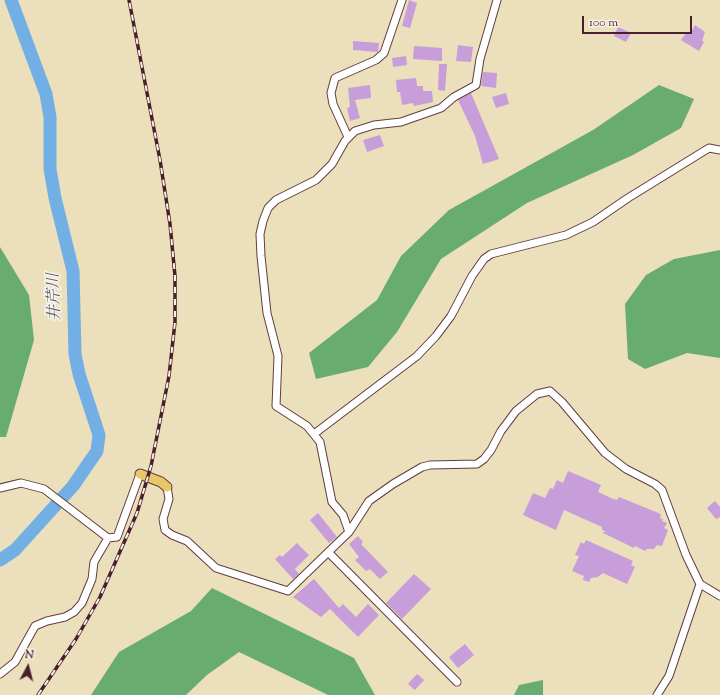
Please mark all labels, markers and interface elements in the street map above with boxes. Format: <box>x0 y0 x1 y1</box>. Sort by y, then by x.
scale bar <box>584 8 694 34</box>
text: 100 m <box>589 14 618 32</box>
water label: 井芹川 <box>46 273 66 321</box>
north arrow <box>8 647 48 687</box>
text: N <box>24 647 35 664</box>

